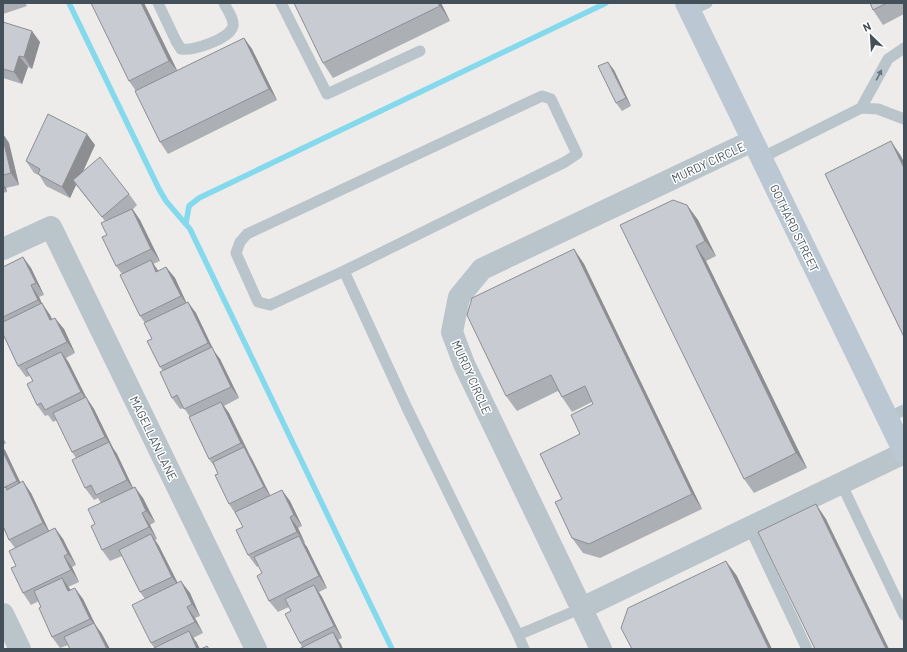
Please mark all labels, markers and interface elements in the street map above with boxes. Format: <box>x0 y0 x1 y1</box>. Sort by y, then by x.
north arrow <box>851 16 891 56</box>
text: N <box>860 19 873 34</box>
one-way arrow <box>876 69 882 80</box>
street label: MURDY CIRCLE <box>669 139 747 185</box>
street label: GOTHARD STREET <box>768 182 822 274</box>
street label: MURDY CIRCLE <box>449 338 495 416</box>
street label: MAGELLAN LANE <box>128 394 180 482</box>

